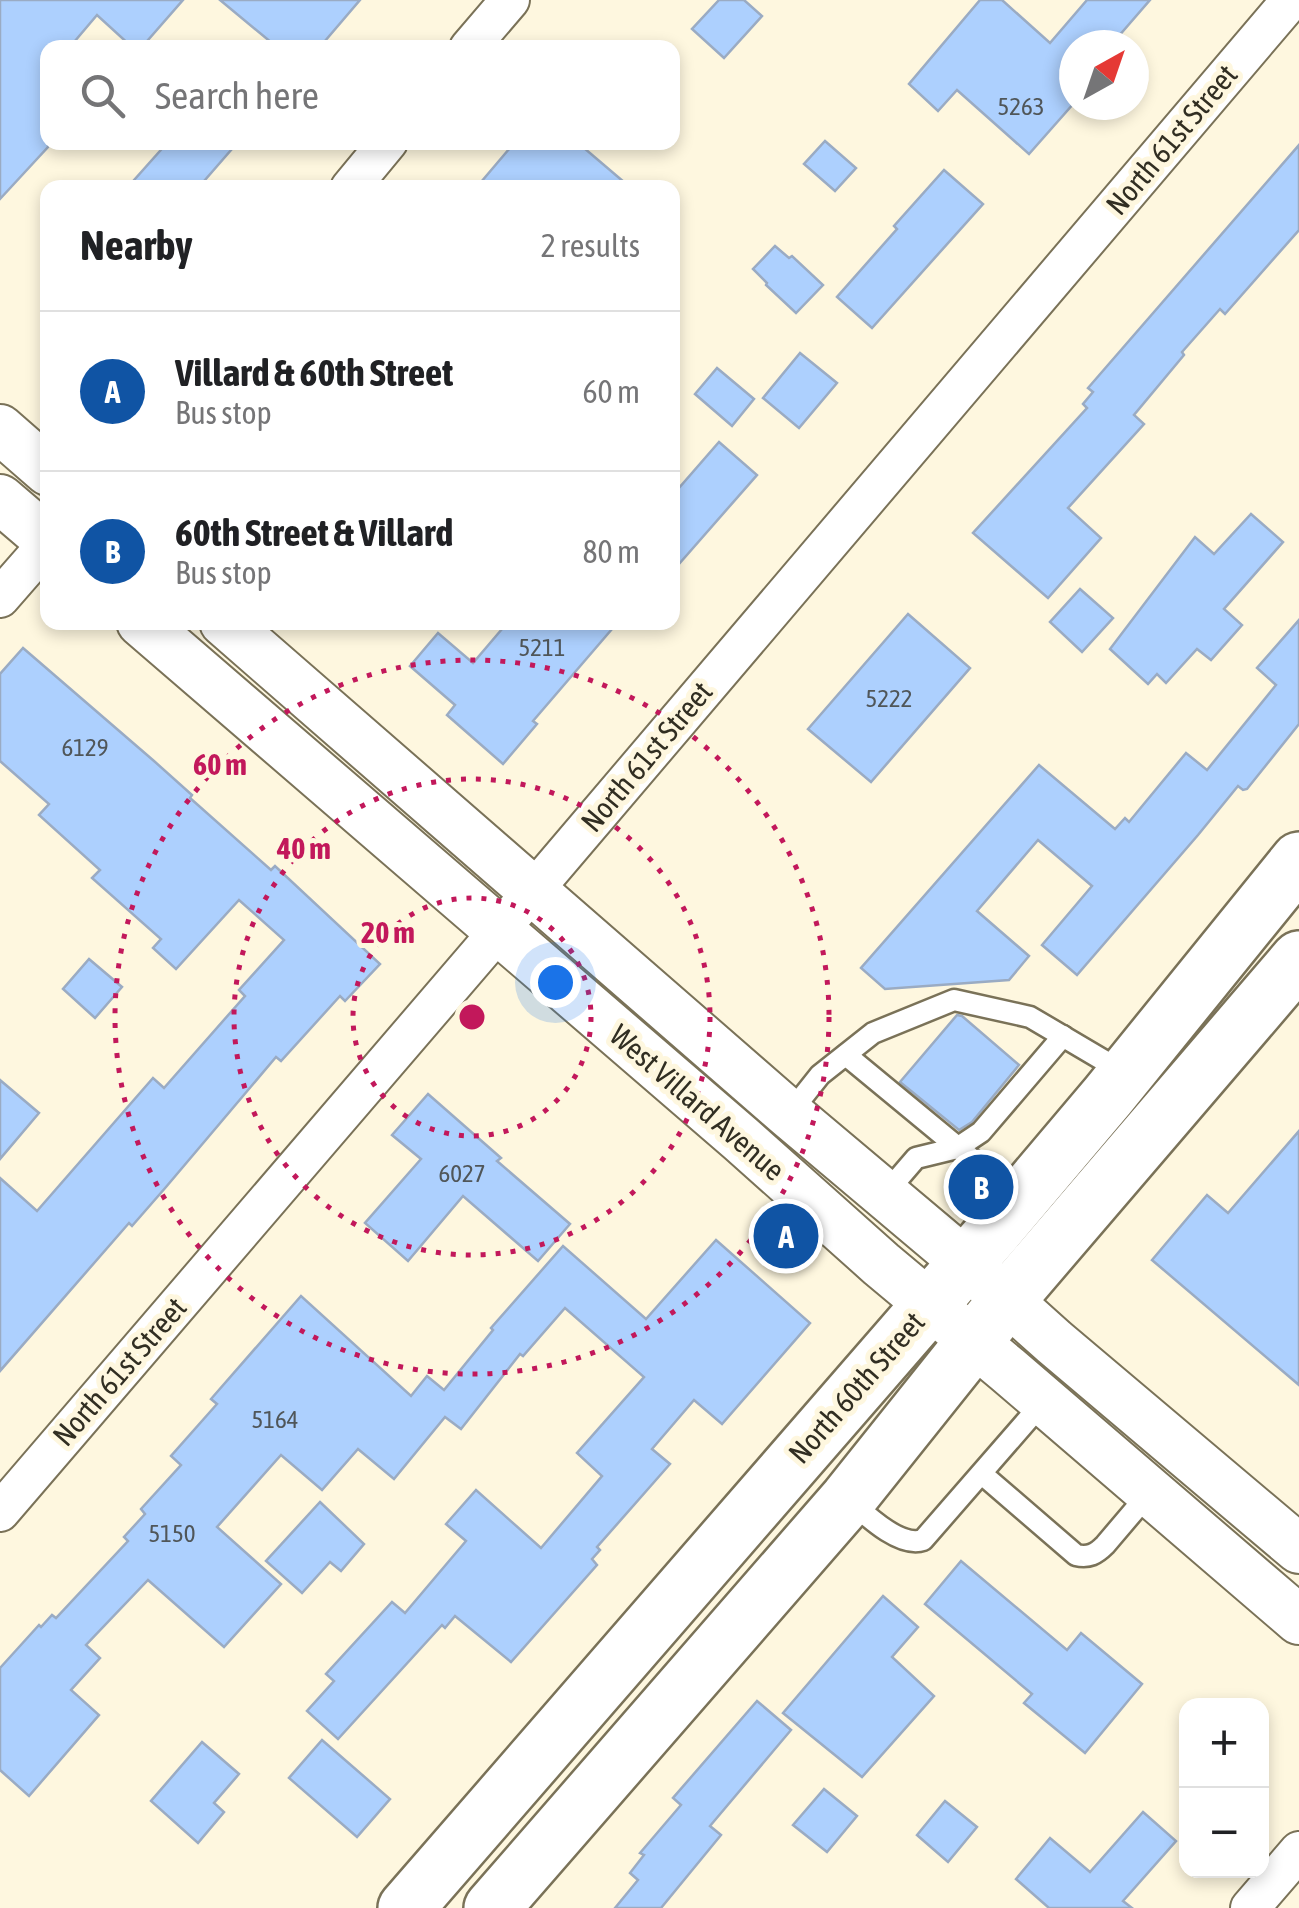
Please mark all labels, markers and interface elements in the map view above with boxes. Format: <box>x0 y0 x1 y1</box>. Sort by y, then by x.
north arrow <box>1059 30 1149 120</box>
search box <box>40 40 680 150</box>
street label: North 61st Street <box>1099 58 1244 221</box>
icon: search <box>75 68 130 123</box>
text: Search here <box>155 74 319 117</box>
house number: 5263 <box>997 92 1045 120</box>
text: Nearby <box>80 221 193 269</box>
text: 2 results <box>541 227 640 264</box>
text: Villard & 60th Street <box>175 351 453 394</box>
text: A <box>105 373 120 410</box>
text: 60 m <box>582 373 640 410</box>
text: Bus stop <box>175 394 272 431</box>
text: 60th Street & Villard <box>175 511 453 554</box>
text: B <box>105 533 120 570</box>
text: 80 m <box>582 533 640 570</box>
text: Bus stop <box>175 554 272 591</box>
house number: 5211 <box>518 633 566 661</box>
street label: North 61st Street <box>574 675 719 838</box>
house number: 5222 <box>865 684 913 712</box>
house number: 6129 <box>61 733 109 761</box>
text: 60 m <box>193 747 247 781</box>
text: 40 m <box>276 831 331 865</box>
text: 20 m <box>361 915 415 949</box>
your location <box>530 957 581 1008</box>
centre of rings <box>454 999 490 1035</box>
street label: West Villard Avenue <box>604 1017 792 1187</box>
pin: B <box>948 1150 1014 1224</box>
house number: 6027 <box>438 1159 486 1187</box>
pin: A <box>754 1198 818 1274</box>
street label: North 61st Street <box>46 1290 193 1452</box>
street label: North 60th Street <box>781 1305 931 1470</box>
house number: 5164 <box>251 1405 299 1433</box>
house number: 5150 <box>148 1519 196 1547</box>
map controls <box>1179 1698 1269 1878</box>
button: + <box>1179 1698 1269 1788</box>
button: − <box>1179 1788 1269 1878</box>

